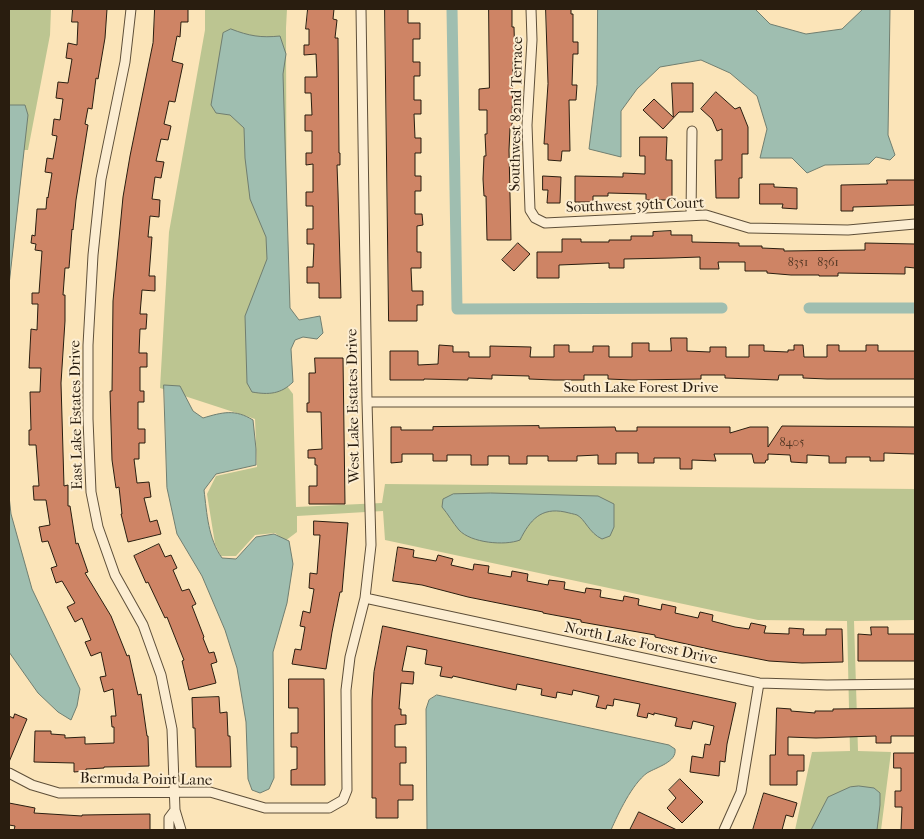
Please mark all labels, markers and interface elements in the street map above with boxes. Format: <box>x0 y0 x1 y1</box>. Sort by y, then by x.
street label: Southwest 82nd Terrace <box>507 36 527 192</box>
street label: Southwest 39th Court <box>566 195 704 217</box>
house number: 8351 <box>788 256 808 270</box>
house number: 8361 <box>817 256 839 270</box>
street label: West Lake Estates Drive <box>344 329 364 483</box>
street label: East Lake Estates Drive <box>67 340 87 490</box>
street label: South Lake Forest Drive <box>564 379 718 397</box>
house number: 8405 <box>780 436 804 450</box>
street label: North Lake Forest Drive <box>563 619 719 669</box>
street label: Bermuda Point Lane <box>80 770 212 790</box>

